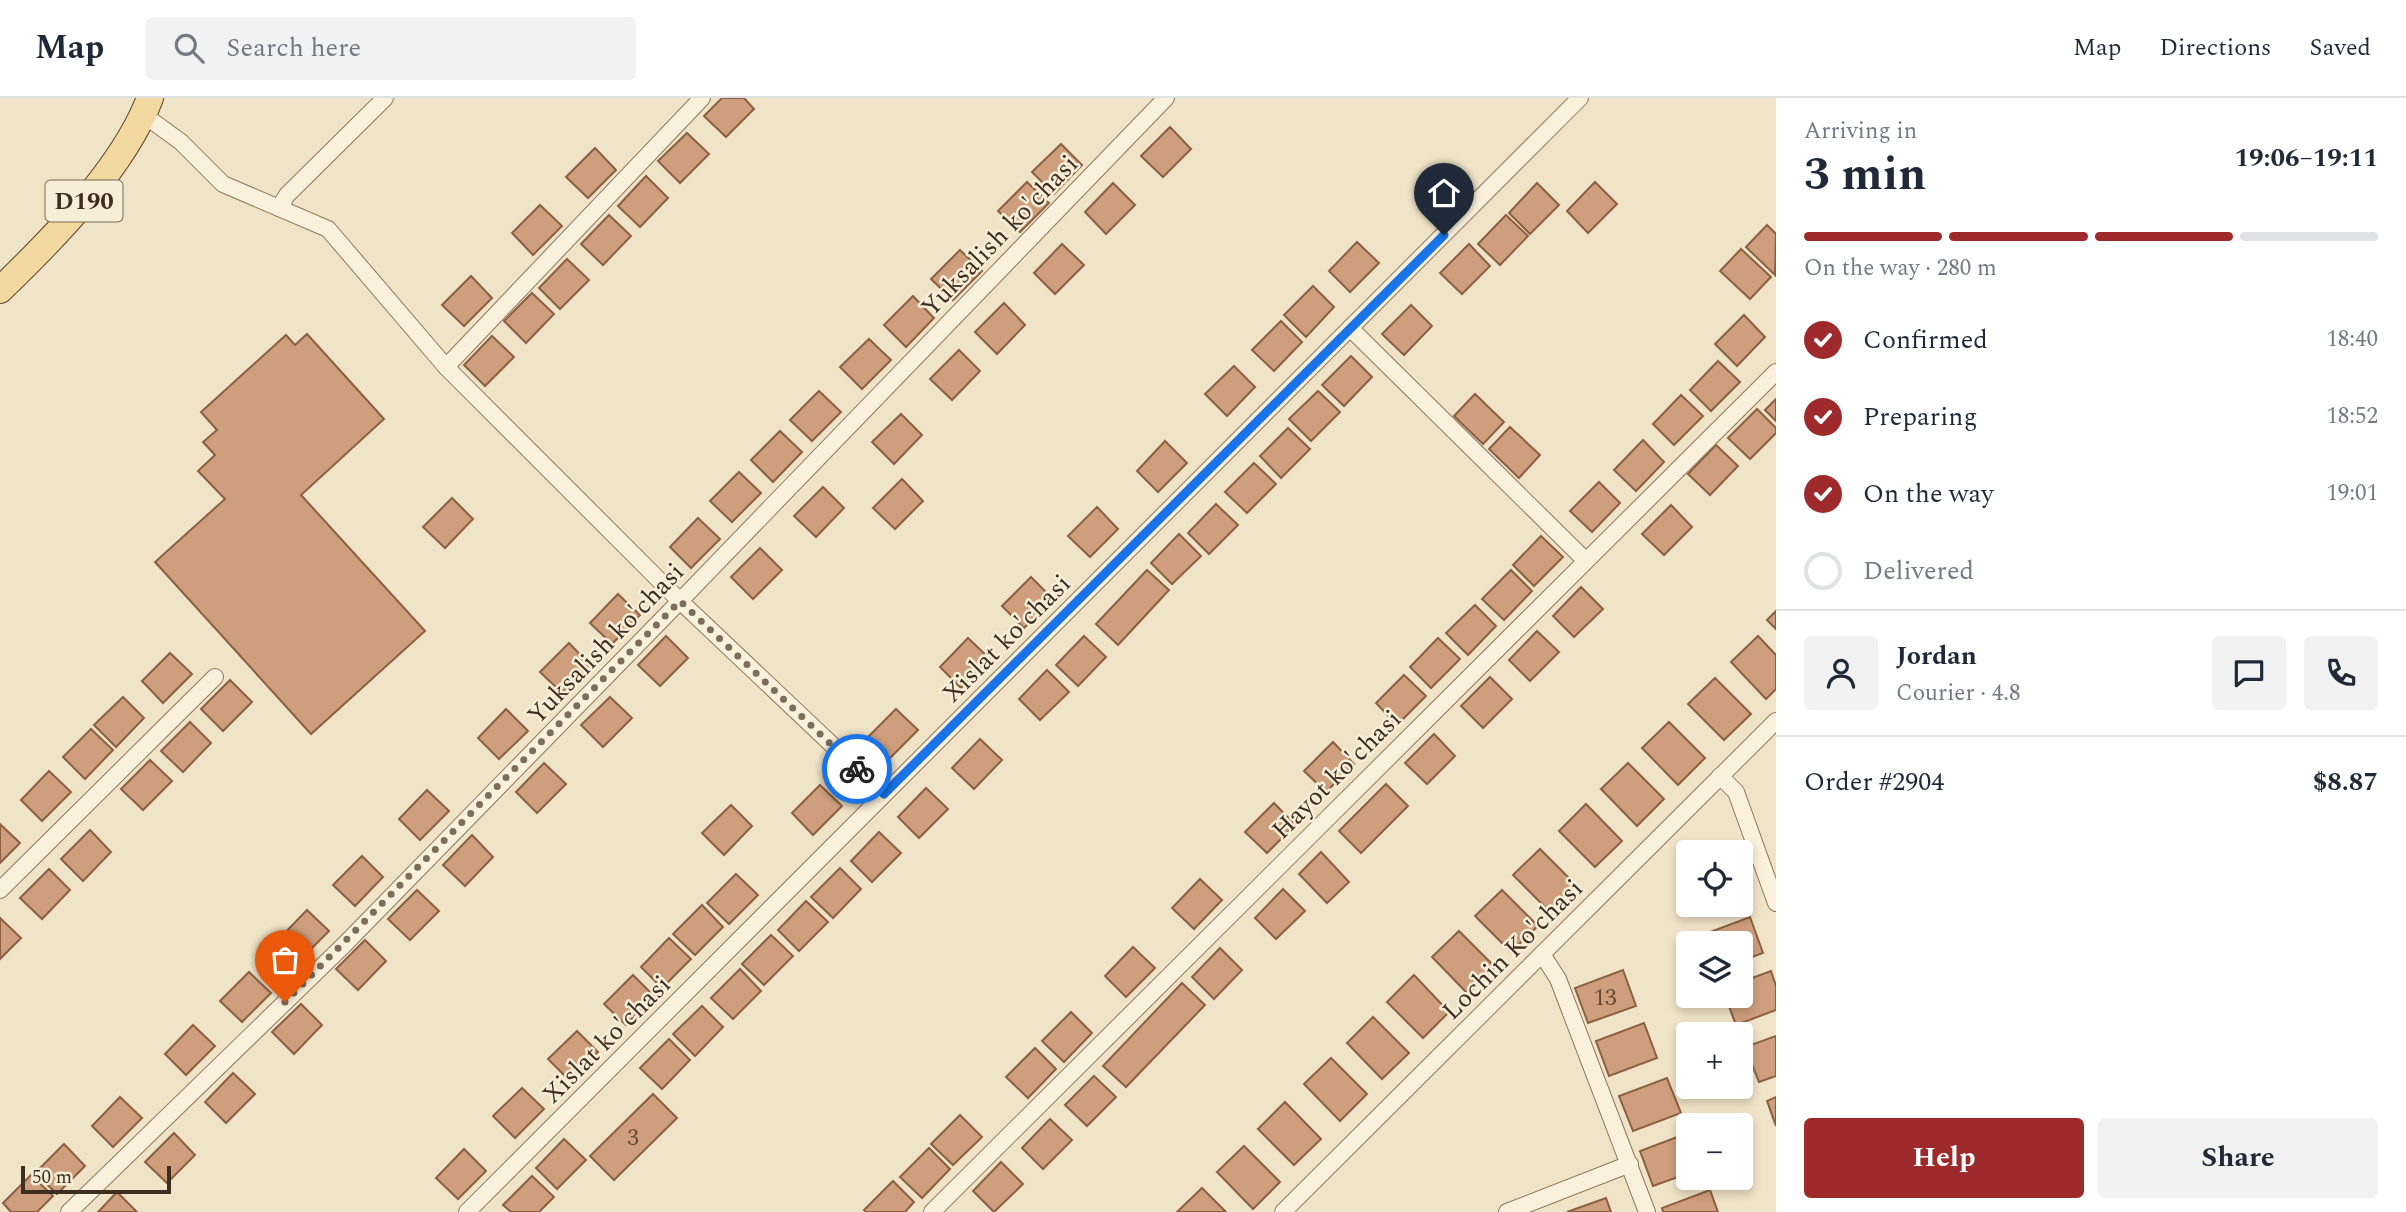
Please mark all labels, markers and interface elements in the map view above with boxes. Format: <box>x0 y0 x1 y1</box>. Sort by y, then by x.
search box <box>146 17 636 80</box>
text: Map <box>35 23 104 73</box>
text: Search here <box>226 28 361 68</box>
icon: search <box>170 29 208 67</box>
text: Map <box>2073 30 2121 66</box>
text: Directions <box>2159 30 2271 66</box>
text: Saved <box>2309 30 2371 66</box>
text: Arriving in <box>1804 114 1917 149</box>
text: 19:06–19:11 <box>2234 138 2378 178</box>
text: 3 min <box>1804 140 1926 210</box>
street label: Yuksalish ko'chasi <box>912 145 1088 326</box>
pin <box>1414 163 1474 235</box>
icon: home <box>1425 174 1463 212</box>
road number: D190 <box>46 180 122 222</box>
text: On the way · 280 m <box>1804 251 1997 286</box>
text: Confirmed <box>1863 320 1988 360</box>
icon: check <box>1804 321 1842 359</box>
text: 18:40 <box>2326 322 2378 357</box>
text: Preparing <box>1863 397 1977 437</box>
icon: check <box>1804 398 1842 436</box>
text: 18:52 <box>2326 399 2378 434</box>
text: On the way <box>1863 474 1994 514</box>
icon: check <box>1804 475 1842 513</box>
text: 19:01 <box>2326 476 2378 511</box>
text: Delivered <box>1863 551 1974 591</box>
street label: Yuksalish ko'chasi <box>518 553 694 734</box>
street label: Xislat ko'chasi <box>933 565 1081 713</box>
button: person <box>1804 636 1878 710</box>
text: Jordan <box>1896 636 1977 676</box>
button: chat <box>2212 636 2286 710</box>
button: phone <box>2304 636 2378 710</box>
text: Courier · 4.8 <box>1896 676 2021 711</box>
street label: Hayot ko'chasi <box>1262 700 1411 849</box>
courier <box>822 734 892 804</box>
icon: bike <box>838 750 876 788</box>
text: Order #2904 <box>1804 762 1944 802</box>
text: $8.87 <box>2313 762 2378 802</box>
map controls <box>1676 840 1753 1190</box>
button: locate <box>1676 840 1753 917</box>
street label: Lochin Ko'chasi <box>1433 870 1593 1030</box>
pin <box>255 930 315 1002</box>
button: layers <box>1676 931 1753 1008</box>
icon: bag <box>266 941 304 979</box>
street label: Xislat ko'chasi <box>533 966 681 1114</box>
house number: 13 <box>1594 981 1617 1016</box>
button: + <box>1676 1022 1753 1099</box>
button: − <box>1676 1113 1753 1190</box>
button: Help <box>1804 1118 2084 1198</box>
button: Share <box>2098 1118 2378 1198</box>
house number: 3 <box>627 1121 639 1156</box>
scale bar <box>21 1163 172 1195</box>
text: 50 m <box>32 1163 72 1192</box>

